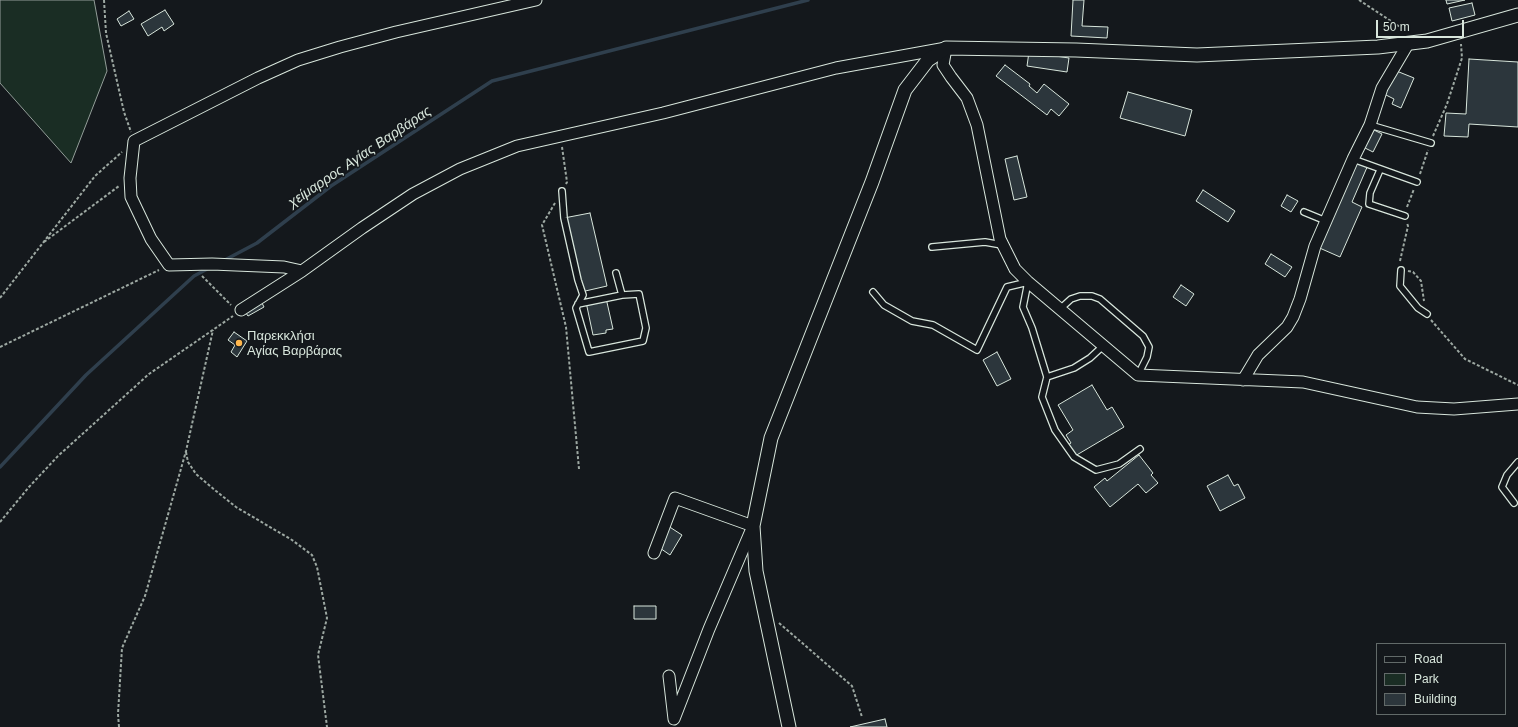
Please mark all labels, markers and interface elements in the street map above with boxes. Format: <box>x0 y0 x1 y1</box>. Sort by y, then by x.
scale bar <box>1378 12 1466 38</box>
text: 50 m <box>1383 20 1410 34</box>
water label: χείμαρρος Αγίας Βαρβάρας <box>285 103 435 211</box>
place label: Παρεκκλήσι Αγίας Βαρβάρας <box>247 328 342 359</box>
marker: Παρεκκλήσι Αγίας Βαρβάρας <box>234 338 244 348</box>
legend <box>1376 643 1506 715</box>
text: Road <box>1414 652 1443 666</box>
text: Park <box>1414 672 1439 686</box>
text: Building <box>1414 692 1457 706</box>

